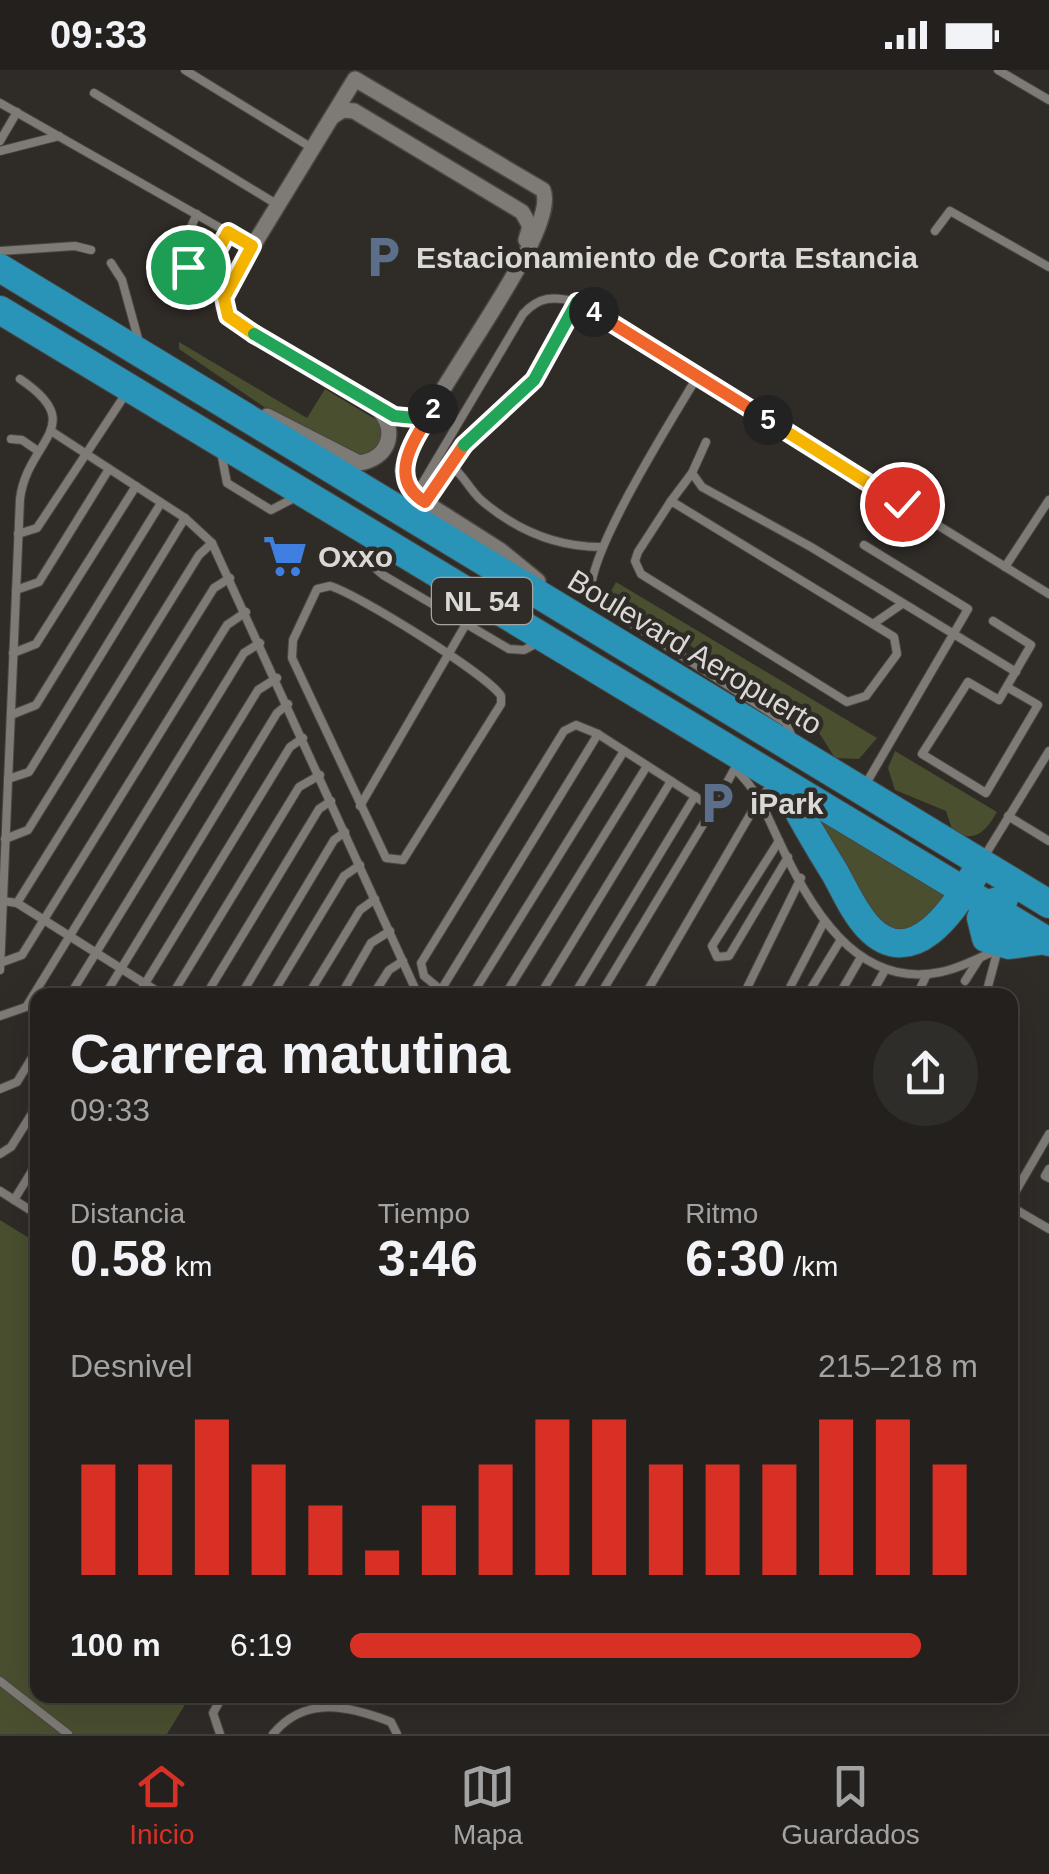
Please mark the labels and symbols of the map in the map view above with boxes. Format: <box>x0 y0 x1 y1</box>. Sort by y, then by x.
pin <box>146 225 231 310</box>
parking icon: Estacionamiento de Corta Estancia <box>359 233 407 281</box>
place label: Estacionamiento de Corta Estancia <box>416 241 918 274</box>
pin: 4 <box>569 287 619 337</box>
pin: 2 <box>408 384 458 434</box>
pin: 5 <box>743 395 793 445</box>
pin <box>860 462 945 547</box>
supermarket icon: Oxxo <box>261 532 309 580</box>
place label: Oxxo <box>318 540 393 573</box>
street label: Boulevard Aeropuerto <box>562 563 828 741</box>
road number: NL 54 <box>432 578 532 624</box>
parking icon: iPark <box>693 779 741 827</box>
place label: iPark <box>750 787 824 820</box>

